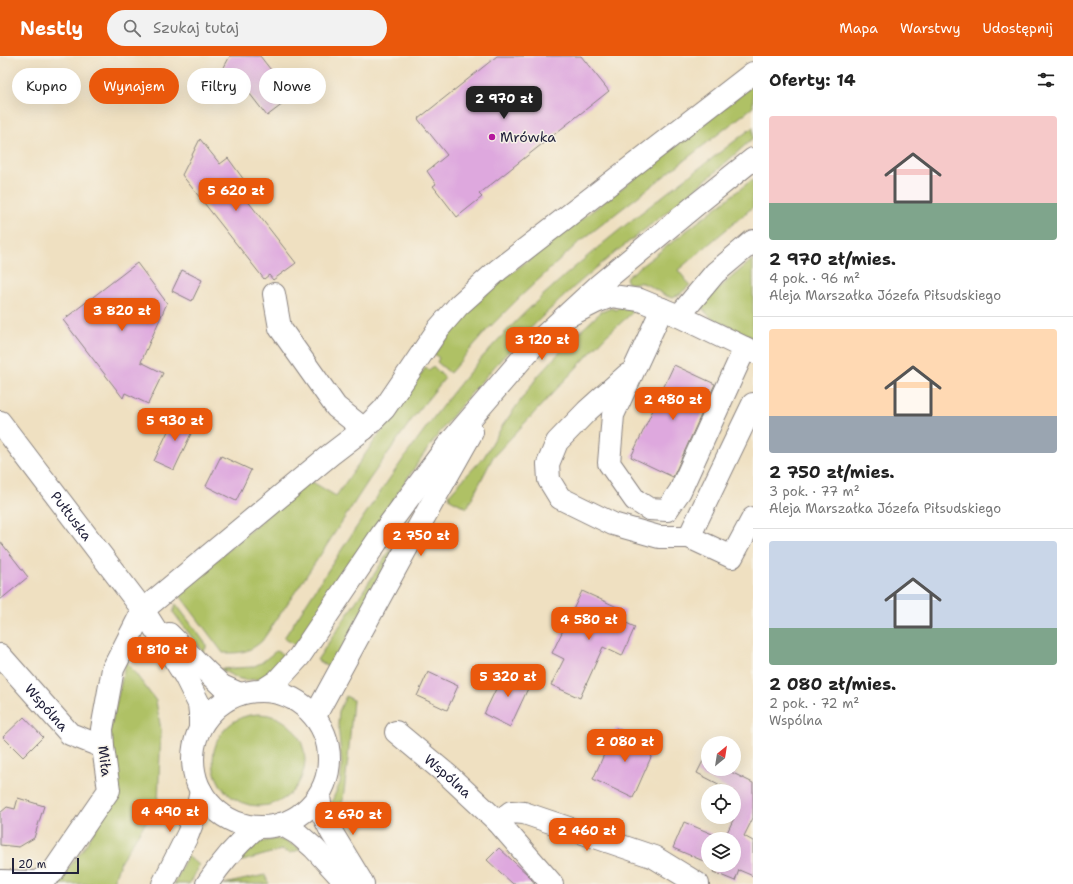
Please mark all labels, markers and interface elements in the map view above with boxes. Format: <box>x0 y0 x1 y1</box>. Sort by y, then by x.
search box <box>107 10 387 46</box>
text: Nestly <box>20 16 83 41</box>
icon: search <box>121 17 143 39</box>
text: Szukaj tutaj <box>153 18 239 38</box>
text: Mapa <box>839 19 878 37</box>
text: Warstwy <box>900 19 960 37</box>
text: Udostępnij <box>982 19 1053 37</box>
chip: Kupno <box>12 68 81 104</box>
chip: Wynajem <box>89 68 179 104</box>
chip: Filtry <box>187 68 251 104</box>
chip: Nowe <box>259 68 326 104</box>
text: Oferty: 14 <box>769 69 856 91</box>
icon: filters <box>1035 69 1057 91</box>
pin: 2 970 zł <box>463 86 545 120</box>
text: 2 970 zł <box>475 90 533 107</box>
place label: Mrówka <box>500 128 556 146</box>
marker: Mrówka <box>487 132 497 142</box>
icon: home <box>877 142 949 214</box>
pin: 5 620 zł <box>195 178 277 212</box>
text: 5 620 zł <box>208 182 264 199</box>
text: 2 970 zł/mies. <box>769 248 896 270</box>
text: 4 pok. · 96 m² <box>769 270 860 287</box>
text: Aleja Marszałka Józefa Piłsudskiego <box>769 287 1001 304</box>
pin: 3 820 zł <box>81 298 163 332</box>
text: 3 820 zł <box>93 302 151 319</box>
pin: 3 120 zł <box>501 327 583 361</box>
text: 3 120 zł <box>515 331 569 348</box>
icon: home <box>877 355 949 427</box>
pin: 2 480 zł <box>632 387 714 421</box>
text: 2 480 zł <box>644 391 702 408</box>
pin: 5 930 zł <box>134 408 216 442</box>
text: 5 930 zł <box>146 412 204 429</box>
text: 2 750 zł/mies. <box>769 461 895 483</box>
text: 3 pok. · 77 m² <box>769 483 860 500</box>
street label: Pułtuska <box>47 487 96 545</box>
text: Aleja Marszałka Józefa Piłsudskiego <box>769 500 1001 517</box>
pin: 2 750 zł <box>380 523 462 557</box>
text: 2 750 zł <box>392 527 450 544</box>
icon: home <box>877 567 949 639</box>
pin: 4 580 zł <box>548 607 630 641</box>
text: 4 580 zł <box>560 611 618 628</box>
pin: 1 810 zł <box>121 637 203 671</box>
text: 1 810 zł <box>136 641 188 658</box>
pin: 5 320 zł <box>467 664 549 698</box>
text: 5 320 zł <box>480 668 536 685</box>
text: 2 080 zł/mies. <box>769 673 896 695</box>
street label: Wspólna <box>21 680 72 735</box>
text: 2 pok. · 72 m² <box>769 695 859 712</box>
text: Wspólna <box>769 712 822 729</box>
pin: 2 080 zł <box>584 729 666 763</box>
text: 2 080 zł <box>596 733 654 750</box>
north arrow <box>701 736 741 776</box>
map controls <box>701 736 741 872</box>
street label: Miła <box>94 745 116 778</box>
street label: Wspólna <box>420 750 476 802</box>
button: locate <box>701 784 741 824</box>
pin: 4 490 zł <box>129 799 211 833</box>
pin: 2 670 zł <box>312 802 394 836</box>
text: 4 490 zł <box>141 803 199 820</box>
text: 2 670 zł <box>324 806 382 823</box>
pin: 2 460 zł <box>546 818 628 852</box>
text: 2 460 zł <box>558 822 616 839</box>
button: layers <box>701 832 741 872</box>
scale bar <box>12 856 79 875</box>
text: 20 m <box>18 857 46 872</box>

